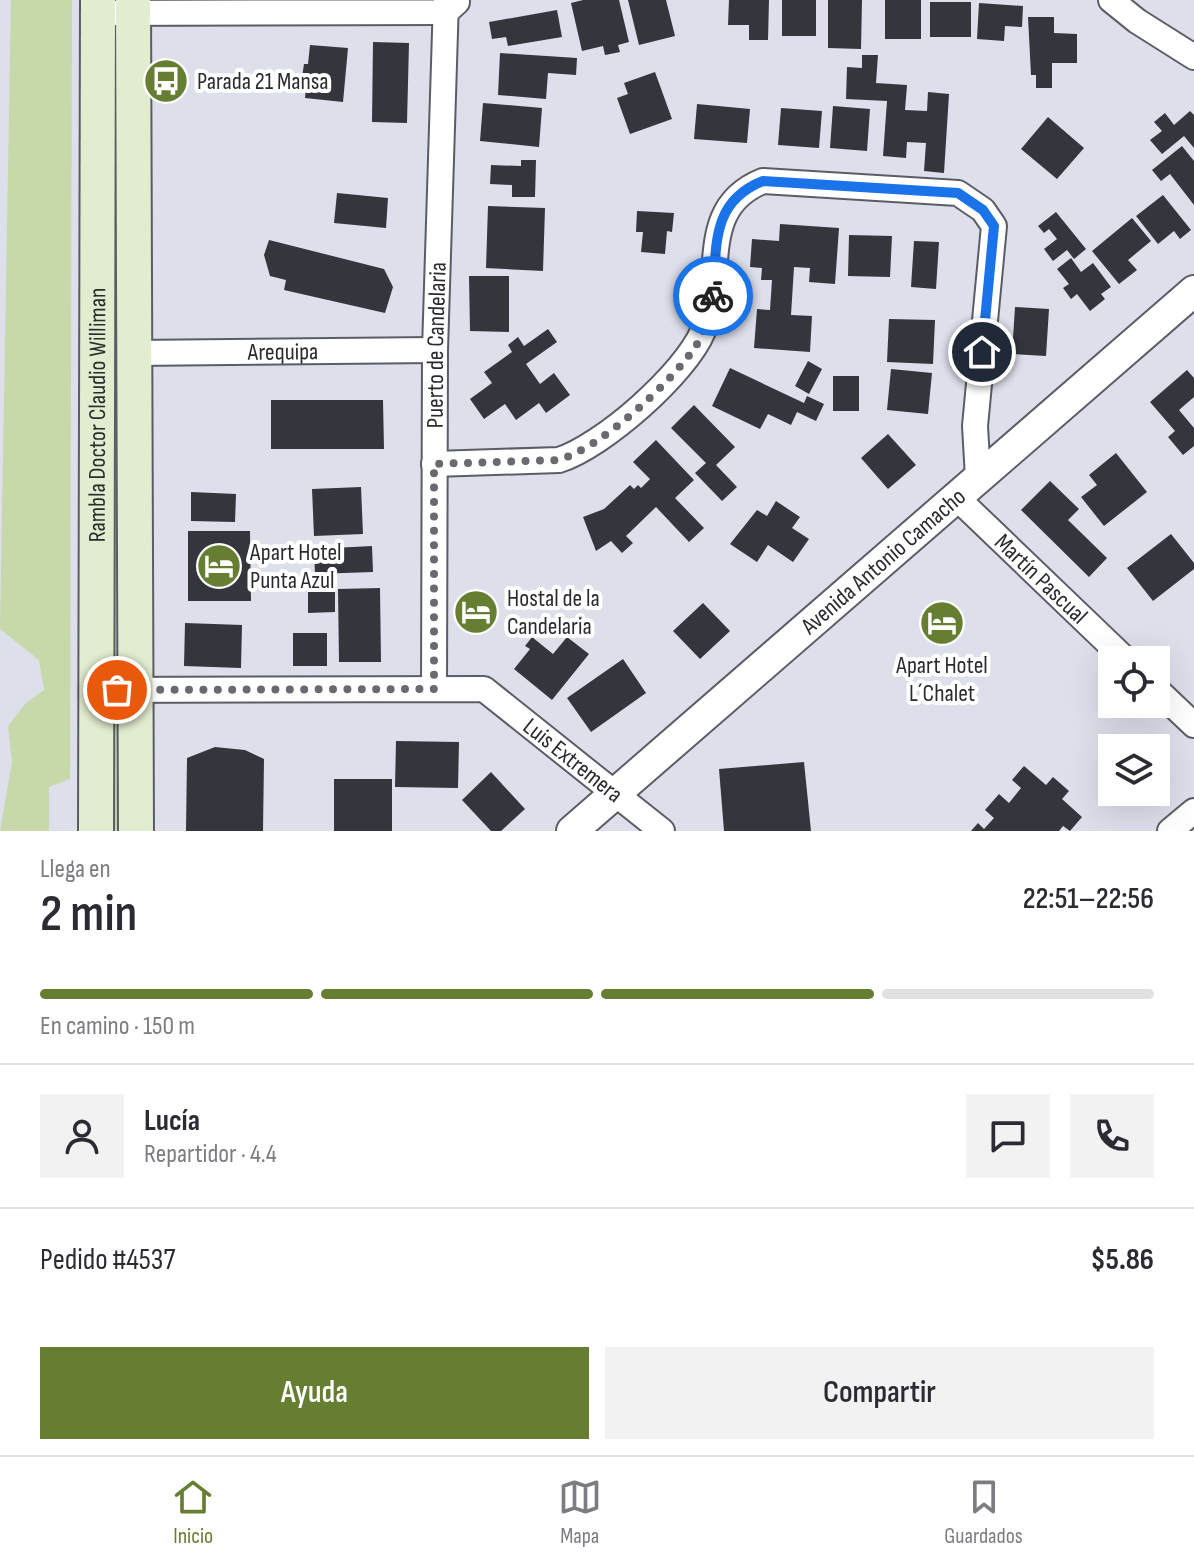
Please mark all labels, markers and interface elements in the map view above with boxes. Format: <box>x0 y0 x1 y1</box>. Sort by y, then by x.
bus stop icon: Parada 21 Mansa <box>142 57 190 105</box>
place label: Parada 21 Mansa <box>197 67 329 96</box>
courier <box>673 256 753 336</box>
street label: Puerto de Candelaria <box>421 261 453 428</box>
icon: bike <box>691 274 735 318</box>
street label: Rambla Doctor Claudio Williman <box>83 288 112 542</box>
pin <box>948 318 1016 386</box>
icon: home <box>960 330 1004 374</box>
street label: Arequipa <box>247 337 318 367</box>
street label: Avenida Antonio Camacho <box>794 482 972 641</box>
street label: Martín Pascual <box>988 528 1093 630</box>
place label: Apart Hotel Punta Azul <box>249 538 342 595</box>
hotel icon: Apart Hotel Punta Azul <box>195 542 243 590</box>
place label: Hostal de la Candelaria <box>507 584 600 641</box>
hotel icon: Hostal de la Candelaria <box>452 588 500 636</box>
hotel icon: Apart Hotel L´Chalet <box>918 599 966 647</box>
map controls <box>1098 646 1170 806</box>
button: locate <box>1098 646 1170 718</box>
place label: Apart Hotel L´Chalet <box>895 651 988 708</box>
pin <box>83 656 151 724</box>
icon: bag <box>95 668 139 712</box>
street label: Luis Extremera <box>517 712 628 809</box>
button: layers <box>1098 734 1170 806</box>
text: Llega en <box>40 854 111 885</box>
text: 22:51–22:56 <box>1023 881 1154 917</box>
text: 2 min <box>40 883 137 946</box>
text: En camino · 150 m <box>40 1011 195 1042</box>
button: person <box>40 1094 124 1178</box>
button: chat <box>966 1094 1050 1178</box>
button: phone <box>1070 1094 1154 1178</box>
text: Lucía <box>144 1103 200 1139</box>
text: Repartidor · 4.4 <box>144 1139 277 1170</box>
text: Pedido #4537 <box>40 1242 175 1278</box>
text: $5.86 <box>1090 1242 1154 1278</box>
button: Ayuda <box>40 1347 589 1439</box>
button: Compartir <box>605 1347 1154 1439</box>
tab: Inicio <box>171 1475 215 1550</box>
tab: Mapa <box>558 1475 602 1550</box>
tab: Guardados <box>944 1475 1023 1550</box>

